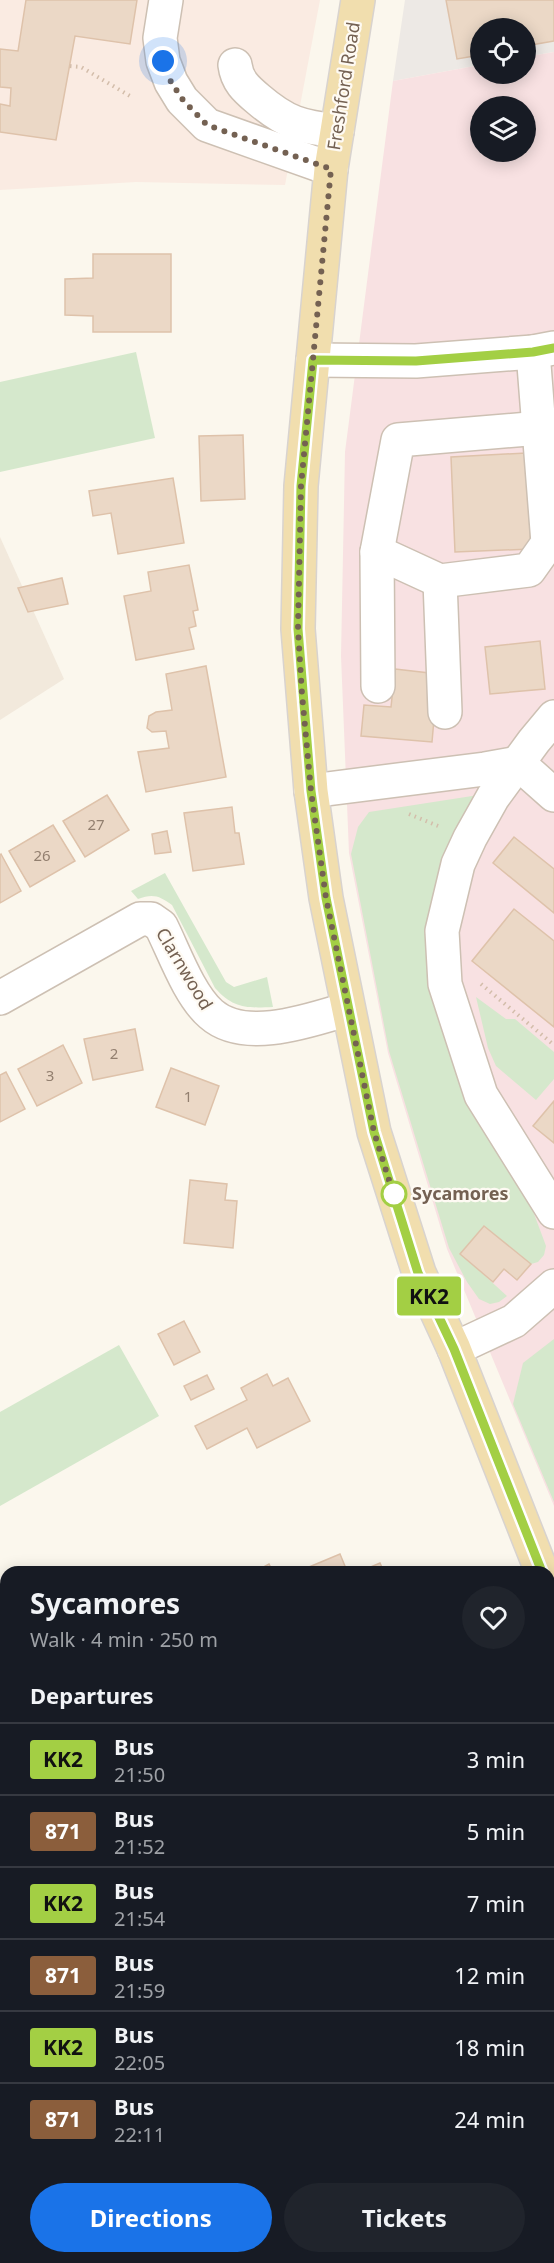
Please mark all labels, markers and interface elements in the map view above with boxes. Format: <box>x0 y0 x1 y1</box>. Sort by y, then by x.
map controls <box>470 18 536 162</box>
button: locate <box>470 18 536 84</box>
street label: Freshford Road <box>321 20 365 152</box>
your location <box>148 46 178 76</box>
button: layers <box>470 96 536 162</box>
house number: 27 <box>87 814 105 834</box>
house number: 26 <box>33 845 51 865</box>
street label: Clarnwood <box>151 923 219 1014</box>
house number: 2 <box>110 1043 118 1063</box>
house number: 3 <box>46 1065 54 1085</box>
house number: 1 <box>184 1086 192 1106</box>
marker: Sycamores <box>381 1181 407 1207</box>
place label: Sycamores <box>412 1181 509 1205</box>
line badge: KK2 <box>394 1276 464 1316</box>
text: KK2 <box>409 1282 449 1310</box>
text: Sycamores <box>30 1584 180 1622</box>
button: heart <box>462 1586 525 1649</box>
text: Walk · 4 min · 250 m <box>30 1626 218 1653</box>
text: Departures <box>30 1680 154 1710</box>
text: Bus <box>114 1731 154 1761</box>
text: 3 min <box>467 1744 525 1774</box>
text: KK2 <box>43 1745 83 1773</box>
text: 21:50 <box>114 1761 165 1788</box>
text: Bus <box>114 1803 154 1833</box>
text: 5 min <box>467 1816 525 1846</box>
text: 871 <box>45 1817 81 1845</box>
text: 21:52 <box>114 1833 165 1860</box>
text: Bus <box>114 1875 154 1905</box>
text: 7 min <box>467 1888 525 1918</box>
text: KK2 <box>43 1889 83 1917</box>
text: 21:54 <box>114 1905 165 1932</box>
text: Bus <box>114 1947 154 1977</box>
text: 12 min <box>454 1960 525 1990</box>
text: 871 <box>45 1961 81 1989</box>
text: 21:59 <box>114 1977 165 2004</box>
text: Bus <box>114 2019 154 2049</box>
text: 18 min <box>454 2032 525 2062</box>
text: KK2 <box>43 2033 83 2061</box>
text: 22:05 <box>114 2049 165 2076</box>
text: Bus <box>114 2091 154 2121</box>
text: 24 min <box>454 2104 525 2134</box>
text: 871 <box>45 2105 81 2133</box>
text: 22:11 <box>114 2121 165 2148</box>
button: Directions <box>30 2183 272 2252</box>
button: Tickets <box>284 2183 525 2252</box>

